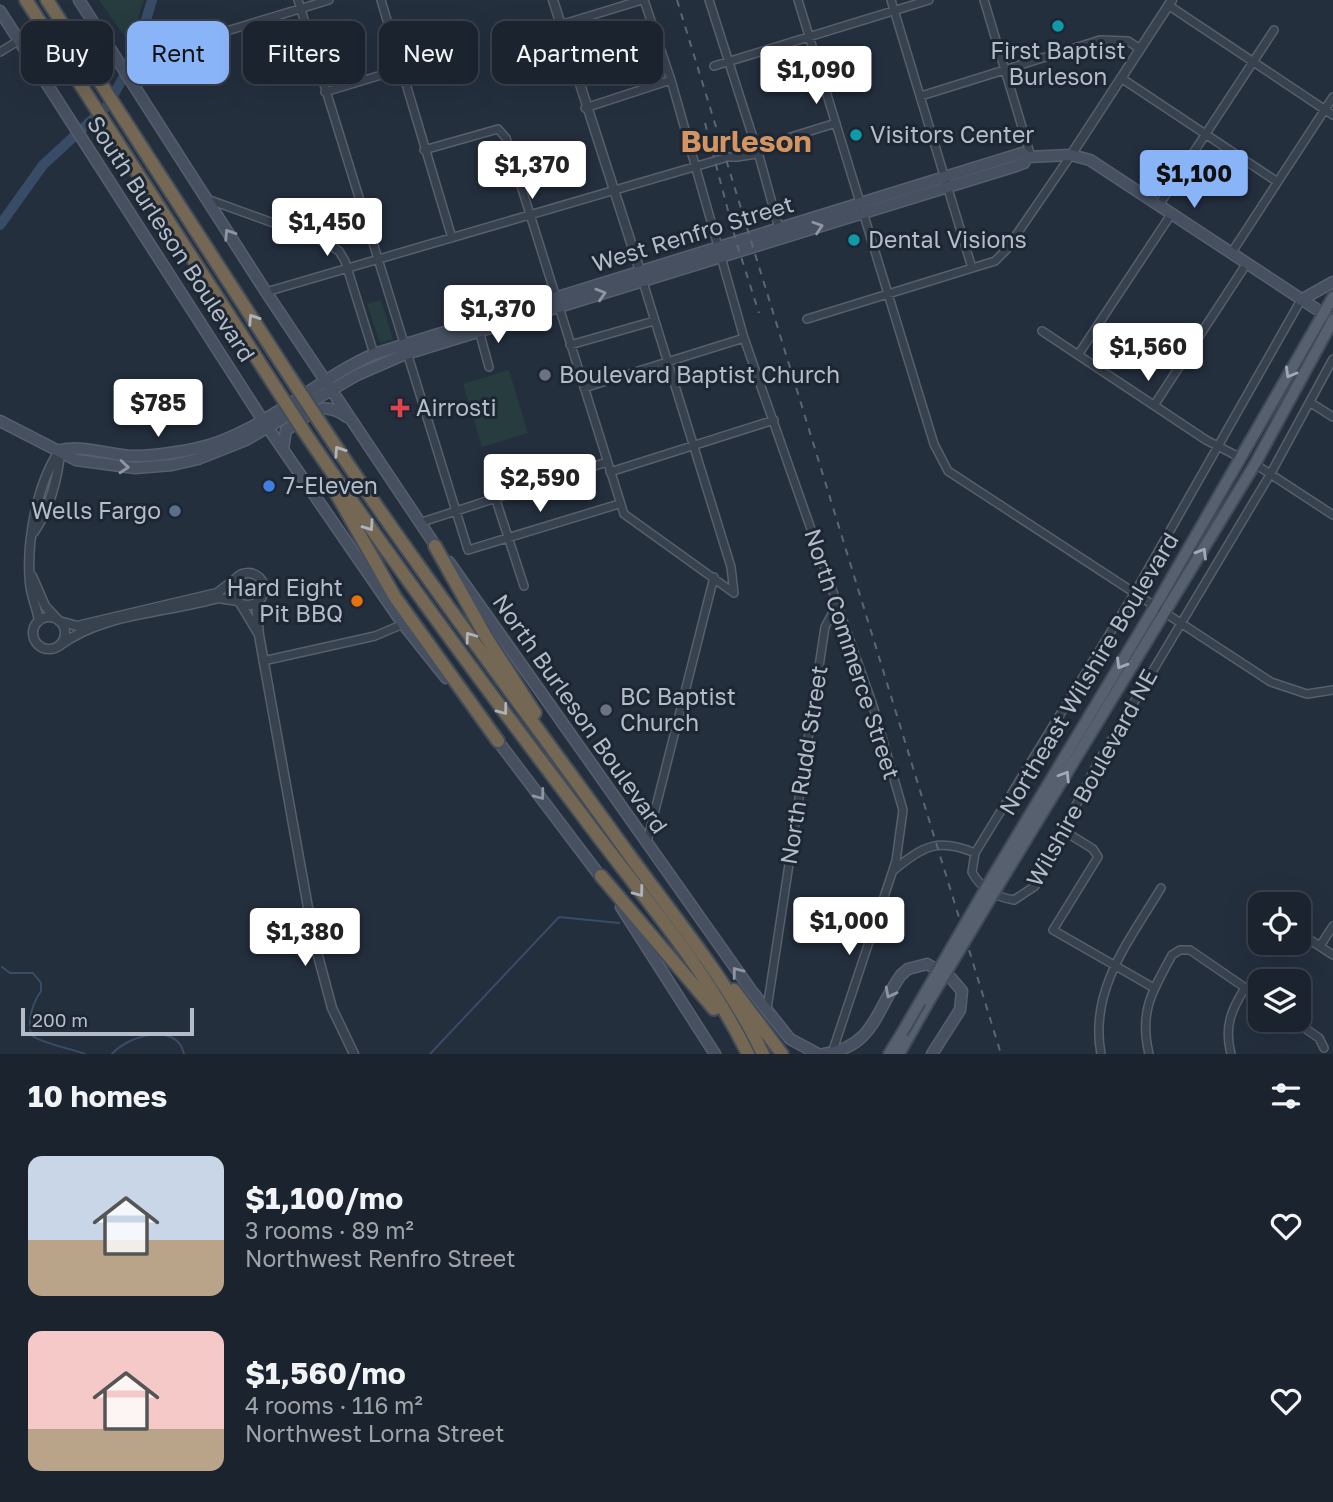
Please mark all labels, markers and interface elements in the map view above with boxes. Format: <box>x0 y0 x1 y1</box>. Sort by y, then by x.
marker: First Baptist Burleson <box>1050 18 1066 34</box>
chip: Buy <box>21 21 113 84</box>
chip: Rent <box>127 21 229 84</box>
chip: Filters <box>243 21 365 84</box>
chip: New <box>379 21 478 84</box>
chip: Apartment <box>492 21 663 84</box>
place label: First Baptist Burleson <box>990 36 1126 90</box>
pin: $1,090 <box>759 46 873 106</box>
text: $1,090 <box>776 55 856 83</box>
street label: South Burleson Boulevard <box>82 110 262 367</box>
place label: Visitors Center <box>870 120 1034 148</box>
district label: Burleson <box>680 123 812 159</box>
marker: Visitors Center <box>848 127 864 143</box>
pin: $1,370 <box>475 142 589 201</box>
text: $1,370 <box>494 150 570 178</box>
pin: $1,100 <box>1137 150 1251 210</box>
text: $1,100 <box>1156 159 1232 187</box>
street label: West Renfro Street <box>589 189 797 277</box>
pin: $1,450 <box>270 198 384 258</box>
text: $1,450 <box>288 207 366 235</box>
one-way arrow <box>812 221 824 235</box>
place label: Dental Visions <box>868 225 1027 253</box>
one-way arrow <box>225 229 238 242</box>
marker: Dental Visions <box>846 232 862 248</box>
pin: $1,370 <box>441 286 555 345</box>
one-way arrow <box>595 287 607 302</box>
text: $1,370 <box>460 294 536 322</box>
one-way arrow <box>248 314 261 327</box>
pin: $1,560 <box>1091 324 1205 383</box>
text: $1,560 <box>1109 332 1187 360</box>
place label: Boulevard Baptist Church <box>559 360 840 388</box>
one-way arrow <box>1285 366 1298 379</box>
marker: Boulevard Baptist Church <box>537 367 553 383</box>
pin: $785 <box>117 380 199 439</box>
text: $785 <box>130 388 186 416</box>
place label: Airrosti <box>416 393 497 421</box>
marker: Airrosti <box>390 398 410 418</box>
one-way arrow <box>334 446 347 459</box>
pin: $2,590 <box>483 454 597 514</box>
one-way arrow <box>119 459 130 474</box>
text: $2,590 <box>500 463 580 491</box>
place label: 7-Eleven <box>283 471 378 499</box>
marker: 7-Eleven <box>261 478 277 494</box>
place label: Wells Fargo <box>31 496 161 524</box>
marker: Wells Fargo <box>167 503 183 519</box>
one-way arrow <box>361 518 373 531</box>
street label: North Commerce Street <box>799 525 907 782</box>
street label: Northeast Wilshire Boulevard <box>993 527 1184 820</box>
one-way arrow <box>1194 547 1207 560</box>
place label: Hard Eight Pit BBQ <box>226 573 343 627</box>
street label: North Burleson Boulevard <box>487 588 674 838</box>
marker: Hard Eight Pit BBQ <box>349 593 365 609</box>
one-way arrow <box>466 632 478 645</box>
one-way arrow <box>1116 656 1129 669</box>
street label: North Rudd Street <box>773 663 833 866</box>
street label: Wilshire Boulevard NE <box>1020 664 1163 891</box>
place label: BC Baptist Church <box>620 682 736 736</box>
one-way arrow <box>495 702 507 715</box>
marker: BC Baptist Church <box>598 702 614 718</box>
one-way arrow <box>1057 771 1070 784</box>
one-way arrow <box>531 787 544 800</box>
one-way arrow <box>631 885 644 897</box>
map controls <box>1248 892 1311 1032</box>
button: locate <box>1248 892 1311 955</box>
pin: $1,000 <box>792 898 906 957</box>
text: $1,000 <box>809 906 889 934</box>
pin: $1,380 <box>248 908 362 968</box>
text: $1,380 <box>266 917 344 945</box>
one-way arrow <box>733 967 746 980</box>
button: layers <box>1248 969 1311 1032</box>
one-way arrow <box>885 986 898 998</box>
scale bar <box>21 1005 194 1037</box>
text: 200 m <box>32 1008 88 1031</box>
icon: filters <box>1267 1077 1305 1115</box>
text: 10 homes <box>28 1078 167 1114</box>
text: $1,100/mo <box>245 1180 403 1216</box>
icon: home <box>84 1184 168 1268</box>
icon: heart <box>1267 1207 1305 1245</box>
text: 3 rooms · 89 m² <box>245 1216 414 1244</box>
text: Northwest Renfro Street <box>245 1244 515 1272</box>
text: $1,560/mo <box>245 1355 406 1391</box>
icon: home <box>84 1359 168 1443</box>
icon: heart <box>1267 1382 1305 1420</box>
text: 4 rooms · 116 m² <box>245 1391 423 1419</box>
text: Northwest Lorna Street <box>245 1419 504 1447</box>

